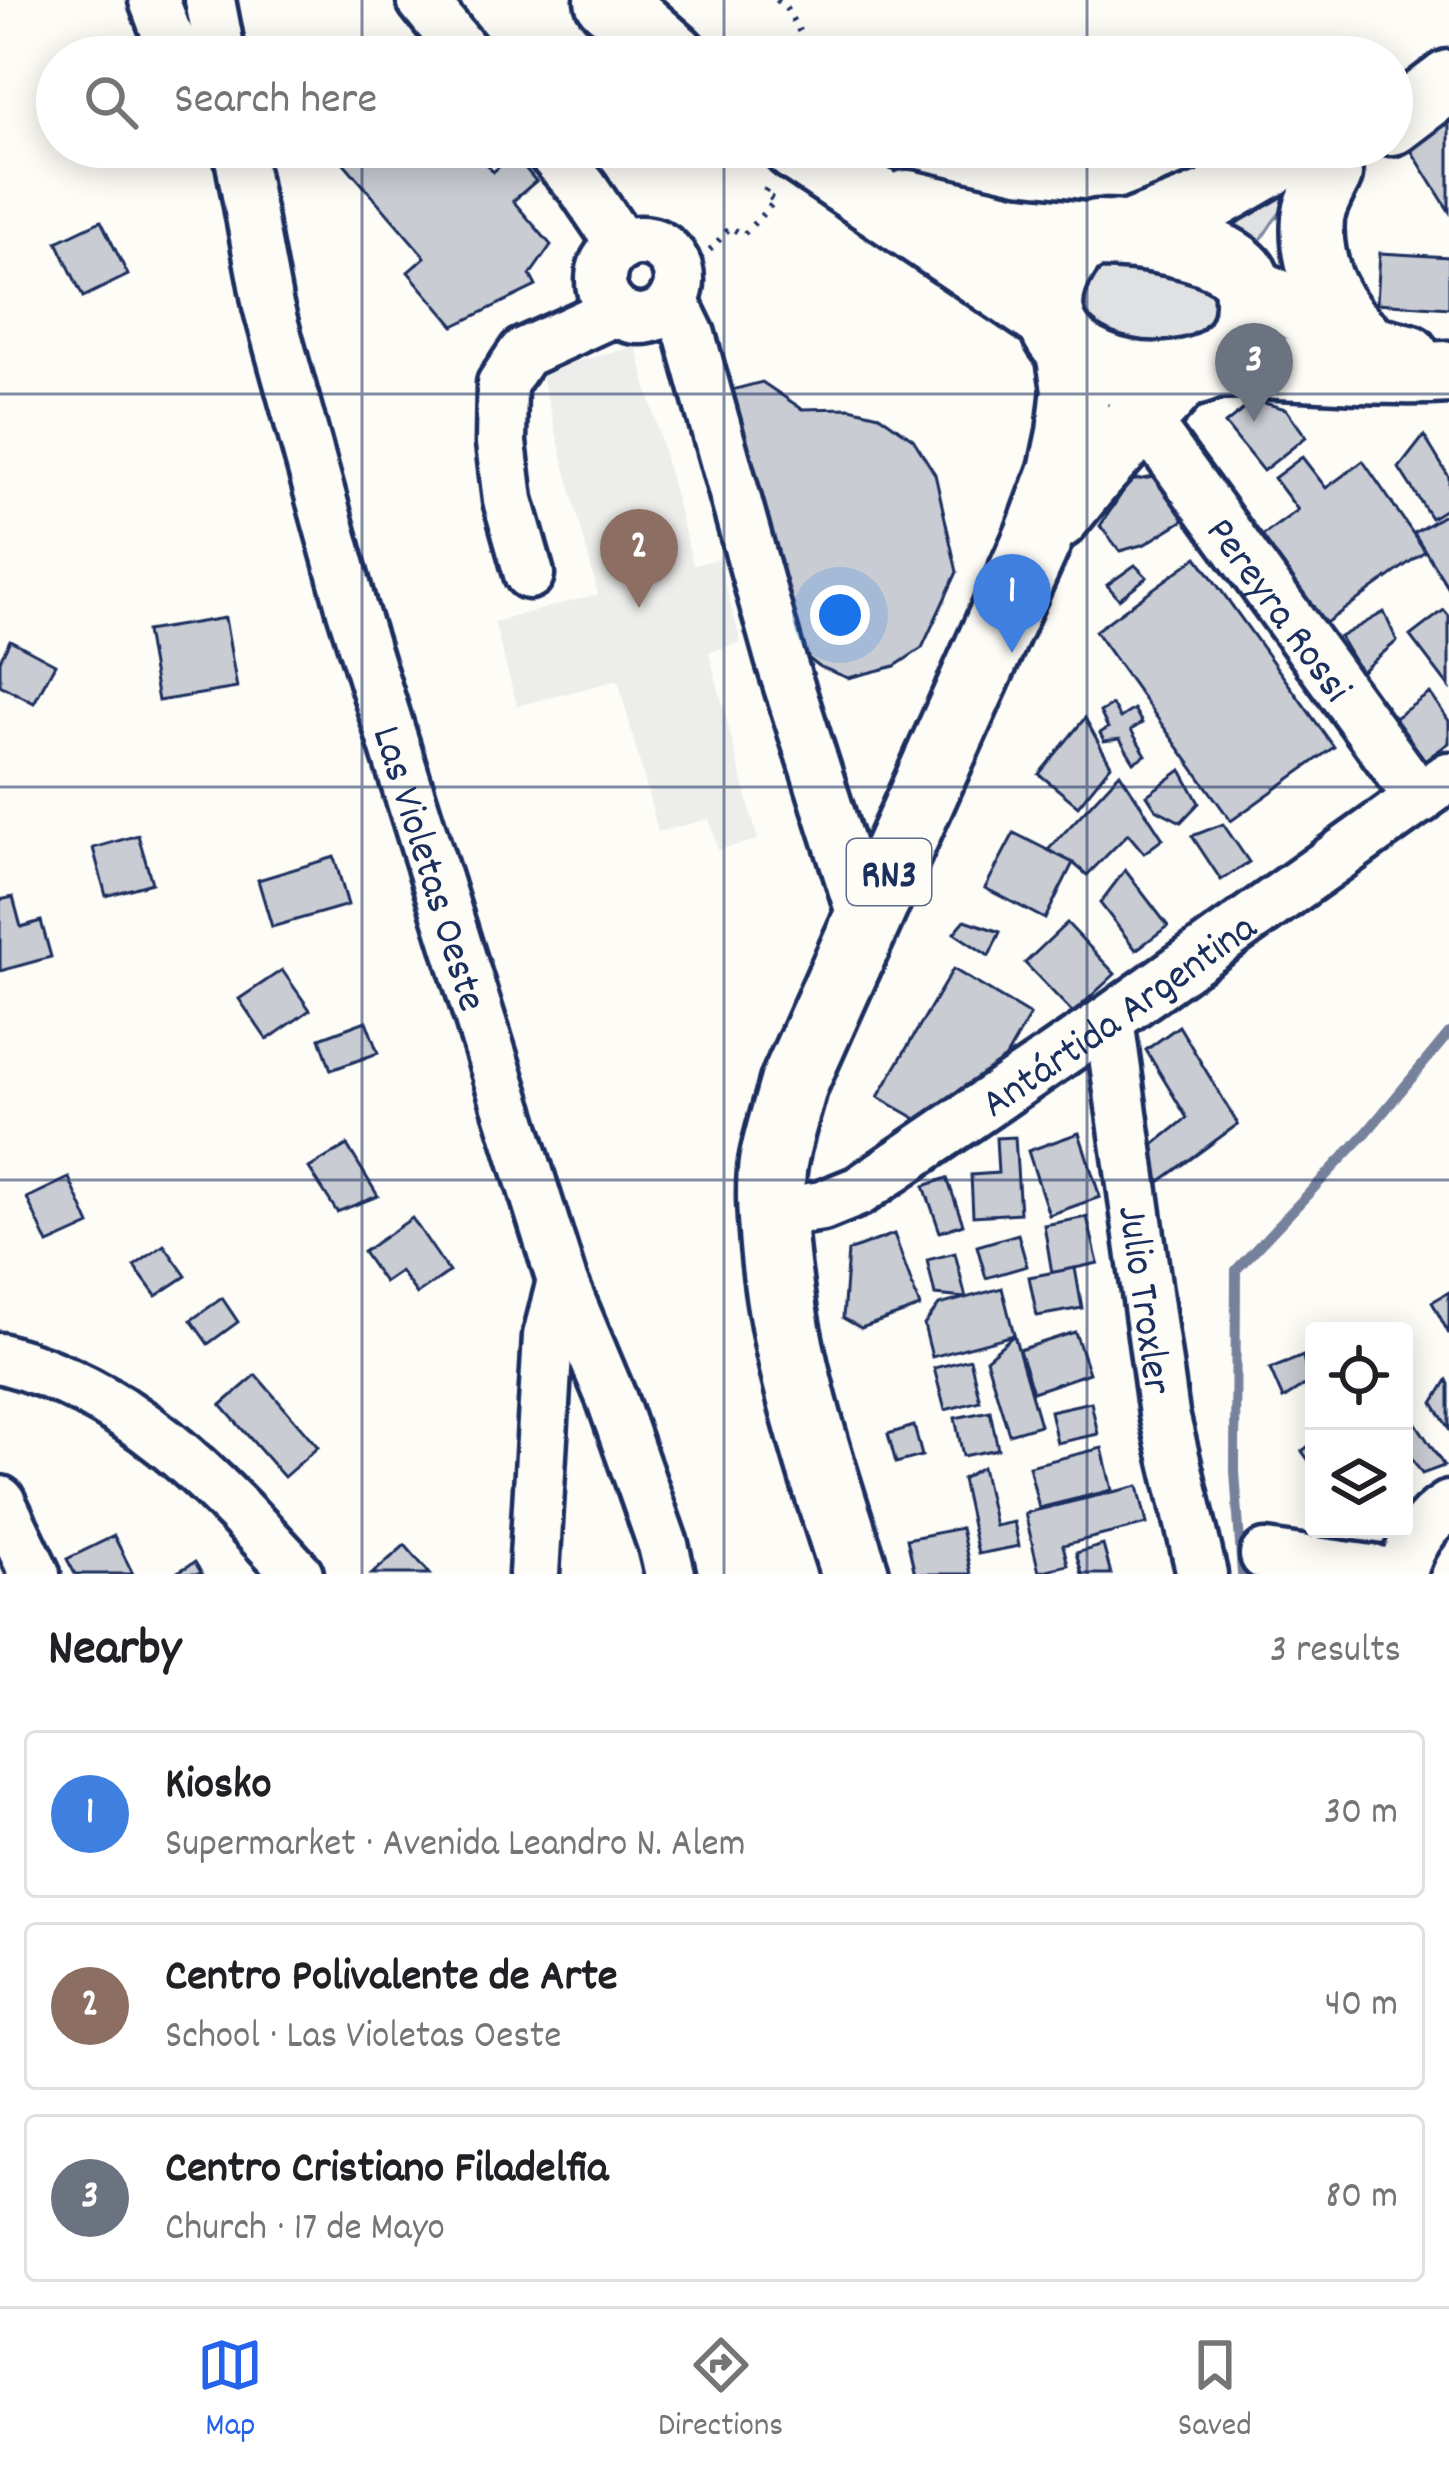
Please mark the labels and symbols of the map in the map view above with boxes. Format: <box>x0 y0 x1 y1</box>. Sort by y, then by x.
pin: 3 <box>1215 323 1293 422</box>
street label: Pereyra Rossi <box>1188 507 1363 717</box>
pin: 2 <box>600 509 678 608</box>
pin: 1 <box>973 554 1051 653</box>
your location <box>810 585 870 645</box>
street label: Las Violetas Oeste <box>353 719 499 1020</box>
road number: RN3 <box>847 839 931 905</box>
street label: Antártida Argentina <box>971 900 1272 1136</box>
street label: Julio Troxler <box>1098 1202 1184 1399</box>

